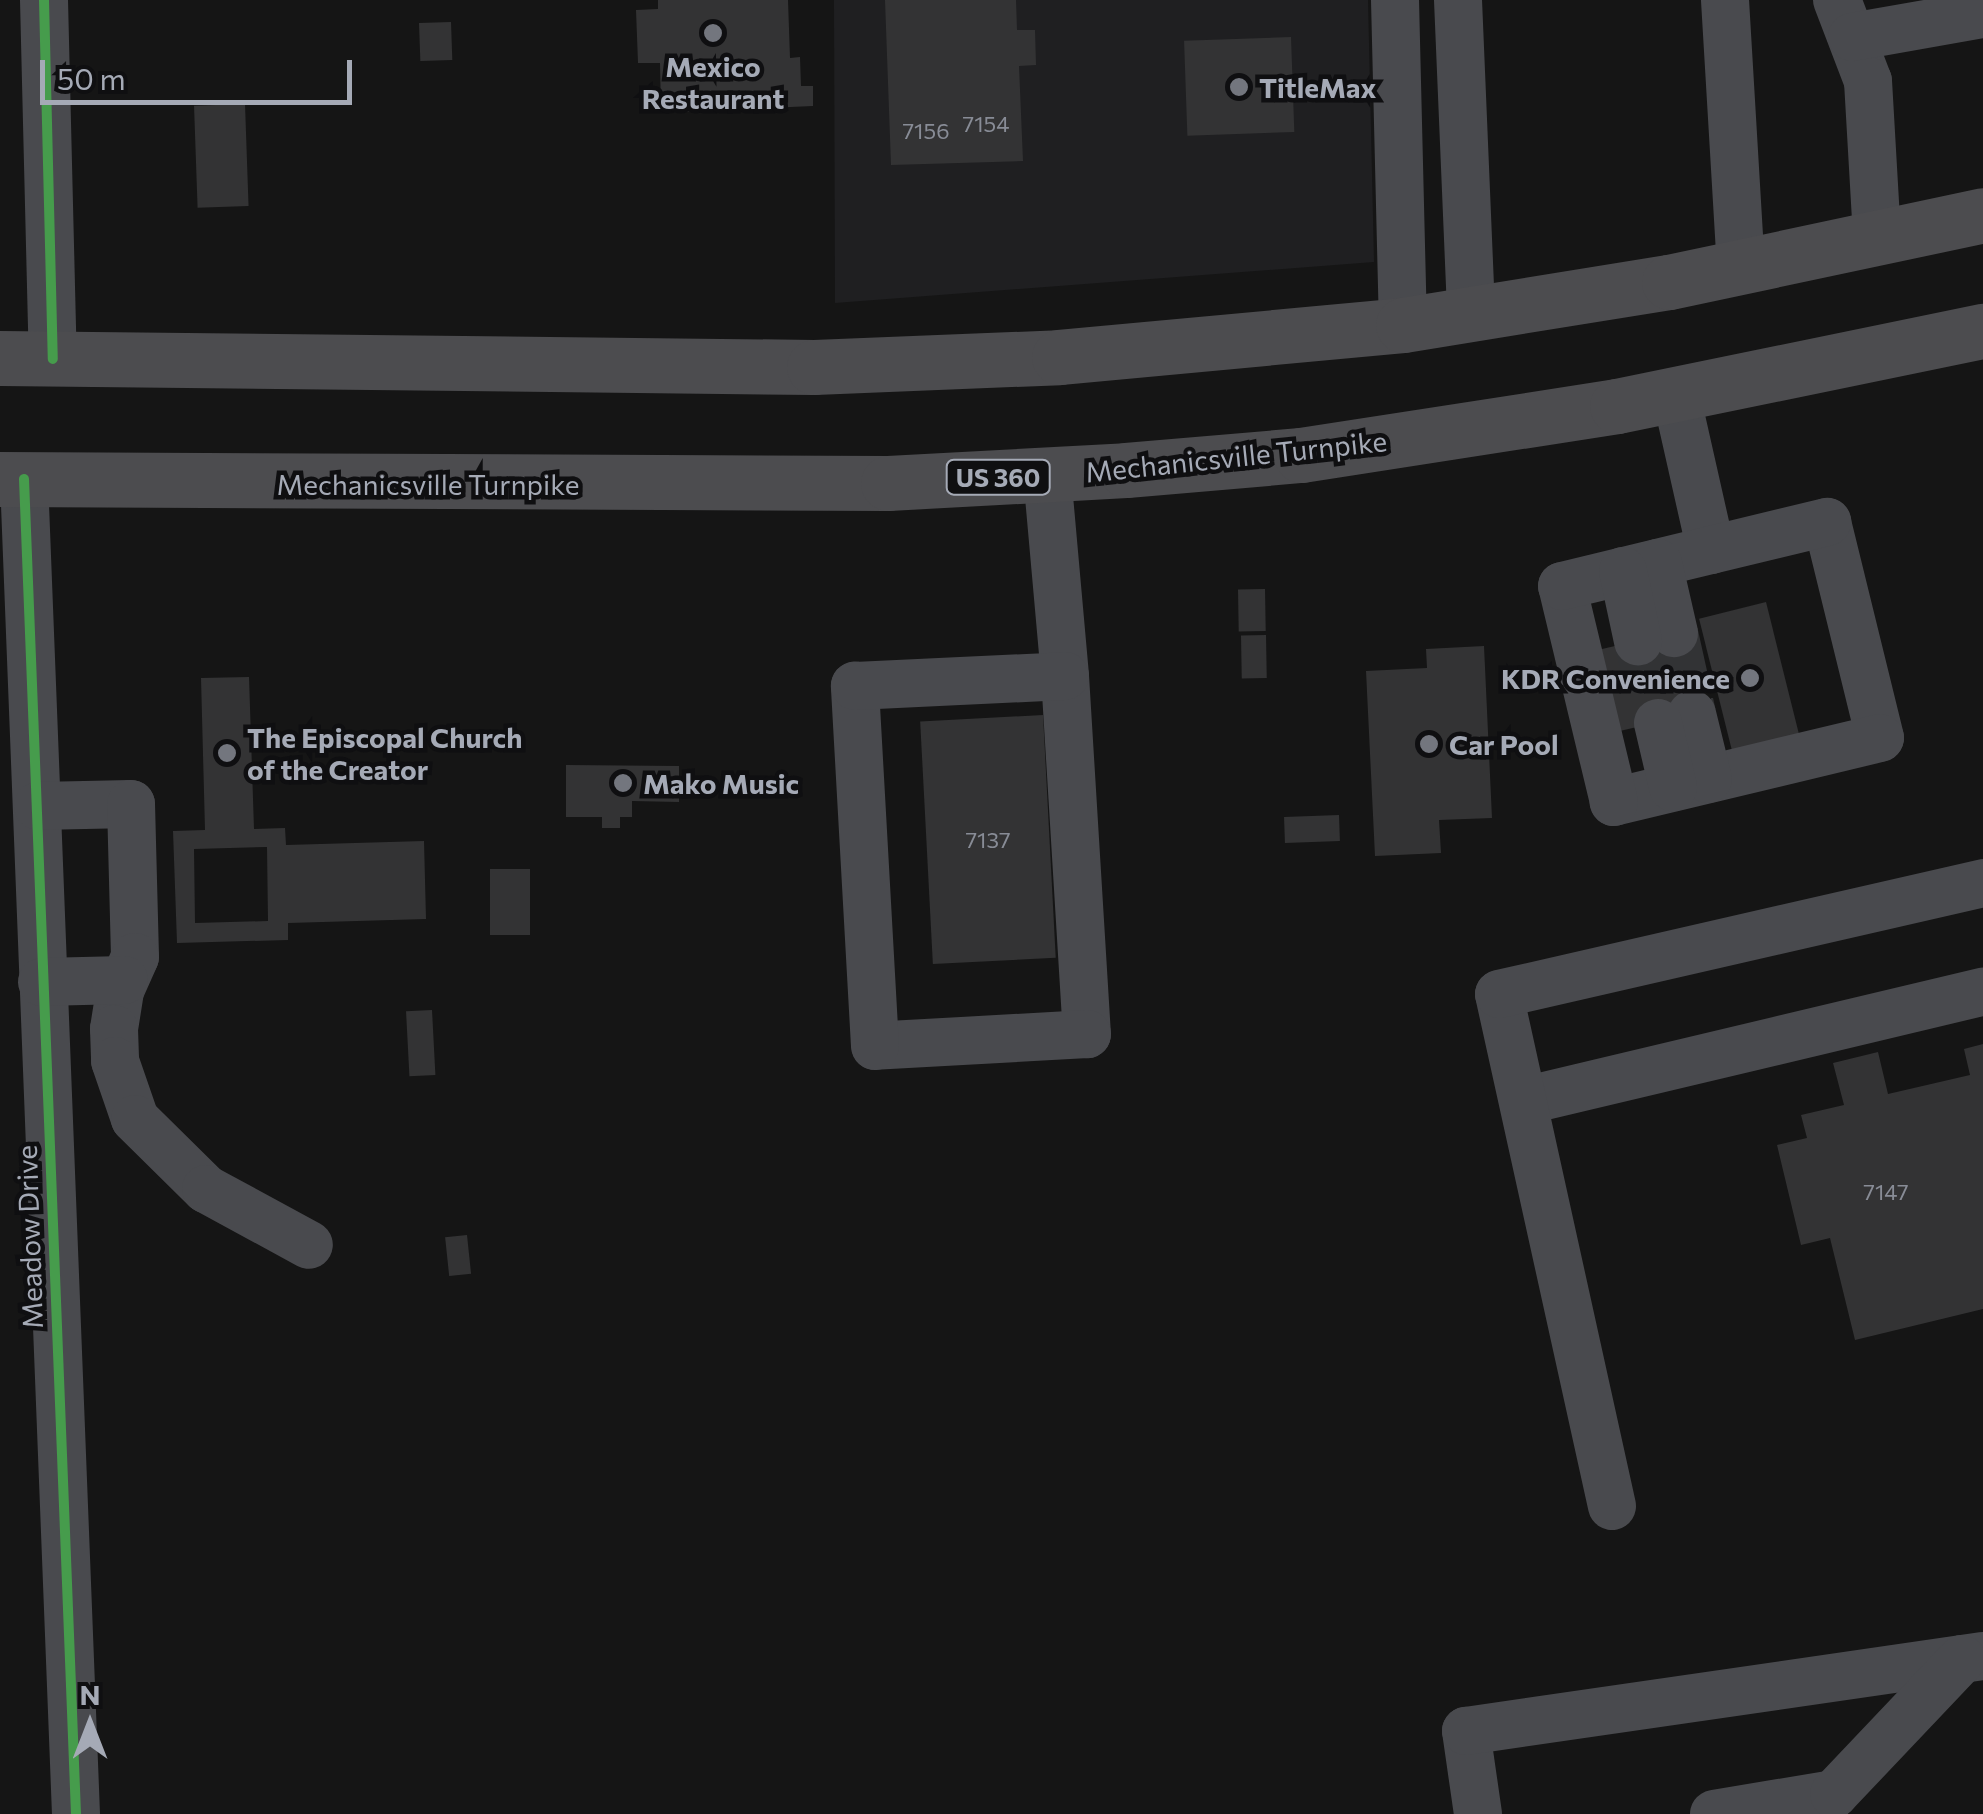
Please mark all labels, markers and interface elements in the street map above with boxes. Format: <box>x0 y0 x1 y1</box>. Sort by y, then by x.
marker: Mexico Restaurant <box>702 22 724 44</box>
scale bar <box>45 40 358 102</box>
place label: Mexico Restaurant <box>642 49 784 115</box>
text: 50 m <box>57 59 126 96</box>
place label: TitleMax <box>1259 70 1376 104</box>
marker: TitleMax <box>1228 76 1250 98</box>
house number: 7154 <box>963 111 1009 137</box>
house number: 7156 <box>902 118 950 144</box>
street label: Mechanicsville Turnpike <box>1084 423 1388 489</box>
road number: US 360 <box>946 457 1050 497</box>
street label: Mechanicsville Turnpike <box>276 467 580 501</box>
place label: KDR Convenience <box>1501 661 1730 695</box>
marker: KDR Convenience <box>1739 667 1761 689</box>
place label: The Episcopal Church of the Creator <box>247 720 522 786</box>
place label: Car Pool <box>1449 727 1559 761</box>
marker: Car Pool <box>1418 733 1440 755</box>
marker: The Episcopal Church of the Creator <box>216 742 238 764</box>
place label: Mako Music <box>643 766 799 800</box>
marker: Mako Music <box>612 772 634 794</box>
house number: 7137 <box>965 827 1011 853</box>
street label: Meadow Drive <box>9 1144 49 1330</box>
house number: 7147 <box>1863 1179 1909 1205</box>
north arrow <box>40 1674 140 1774</box>
text: N <box>80 1677 101 1711</box>

